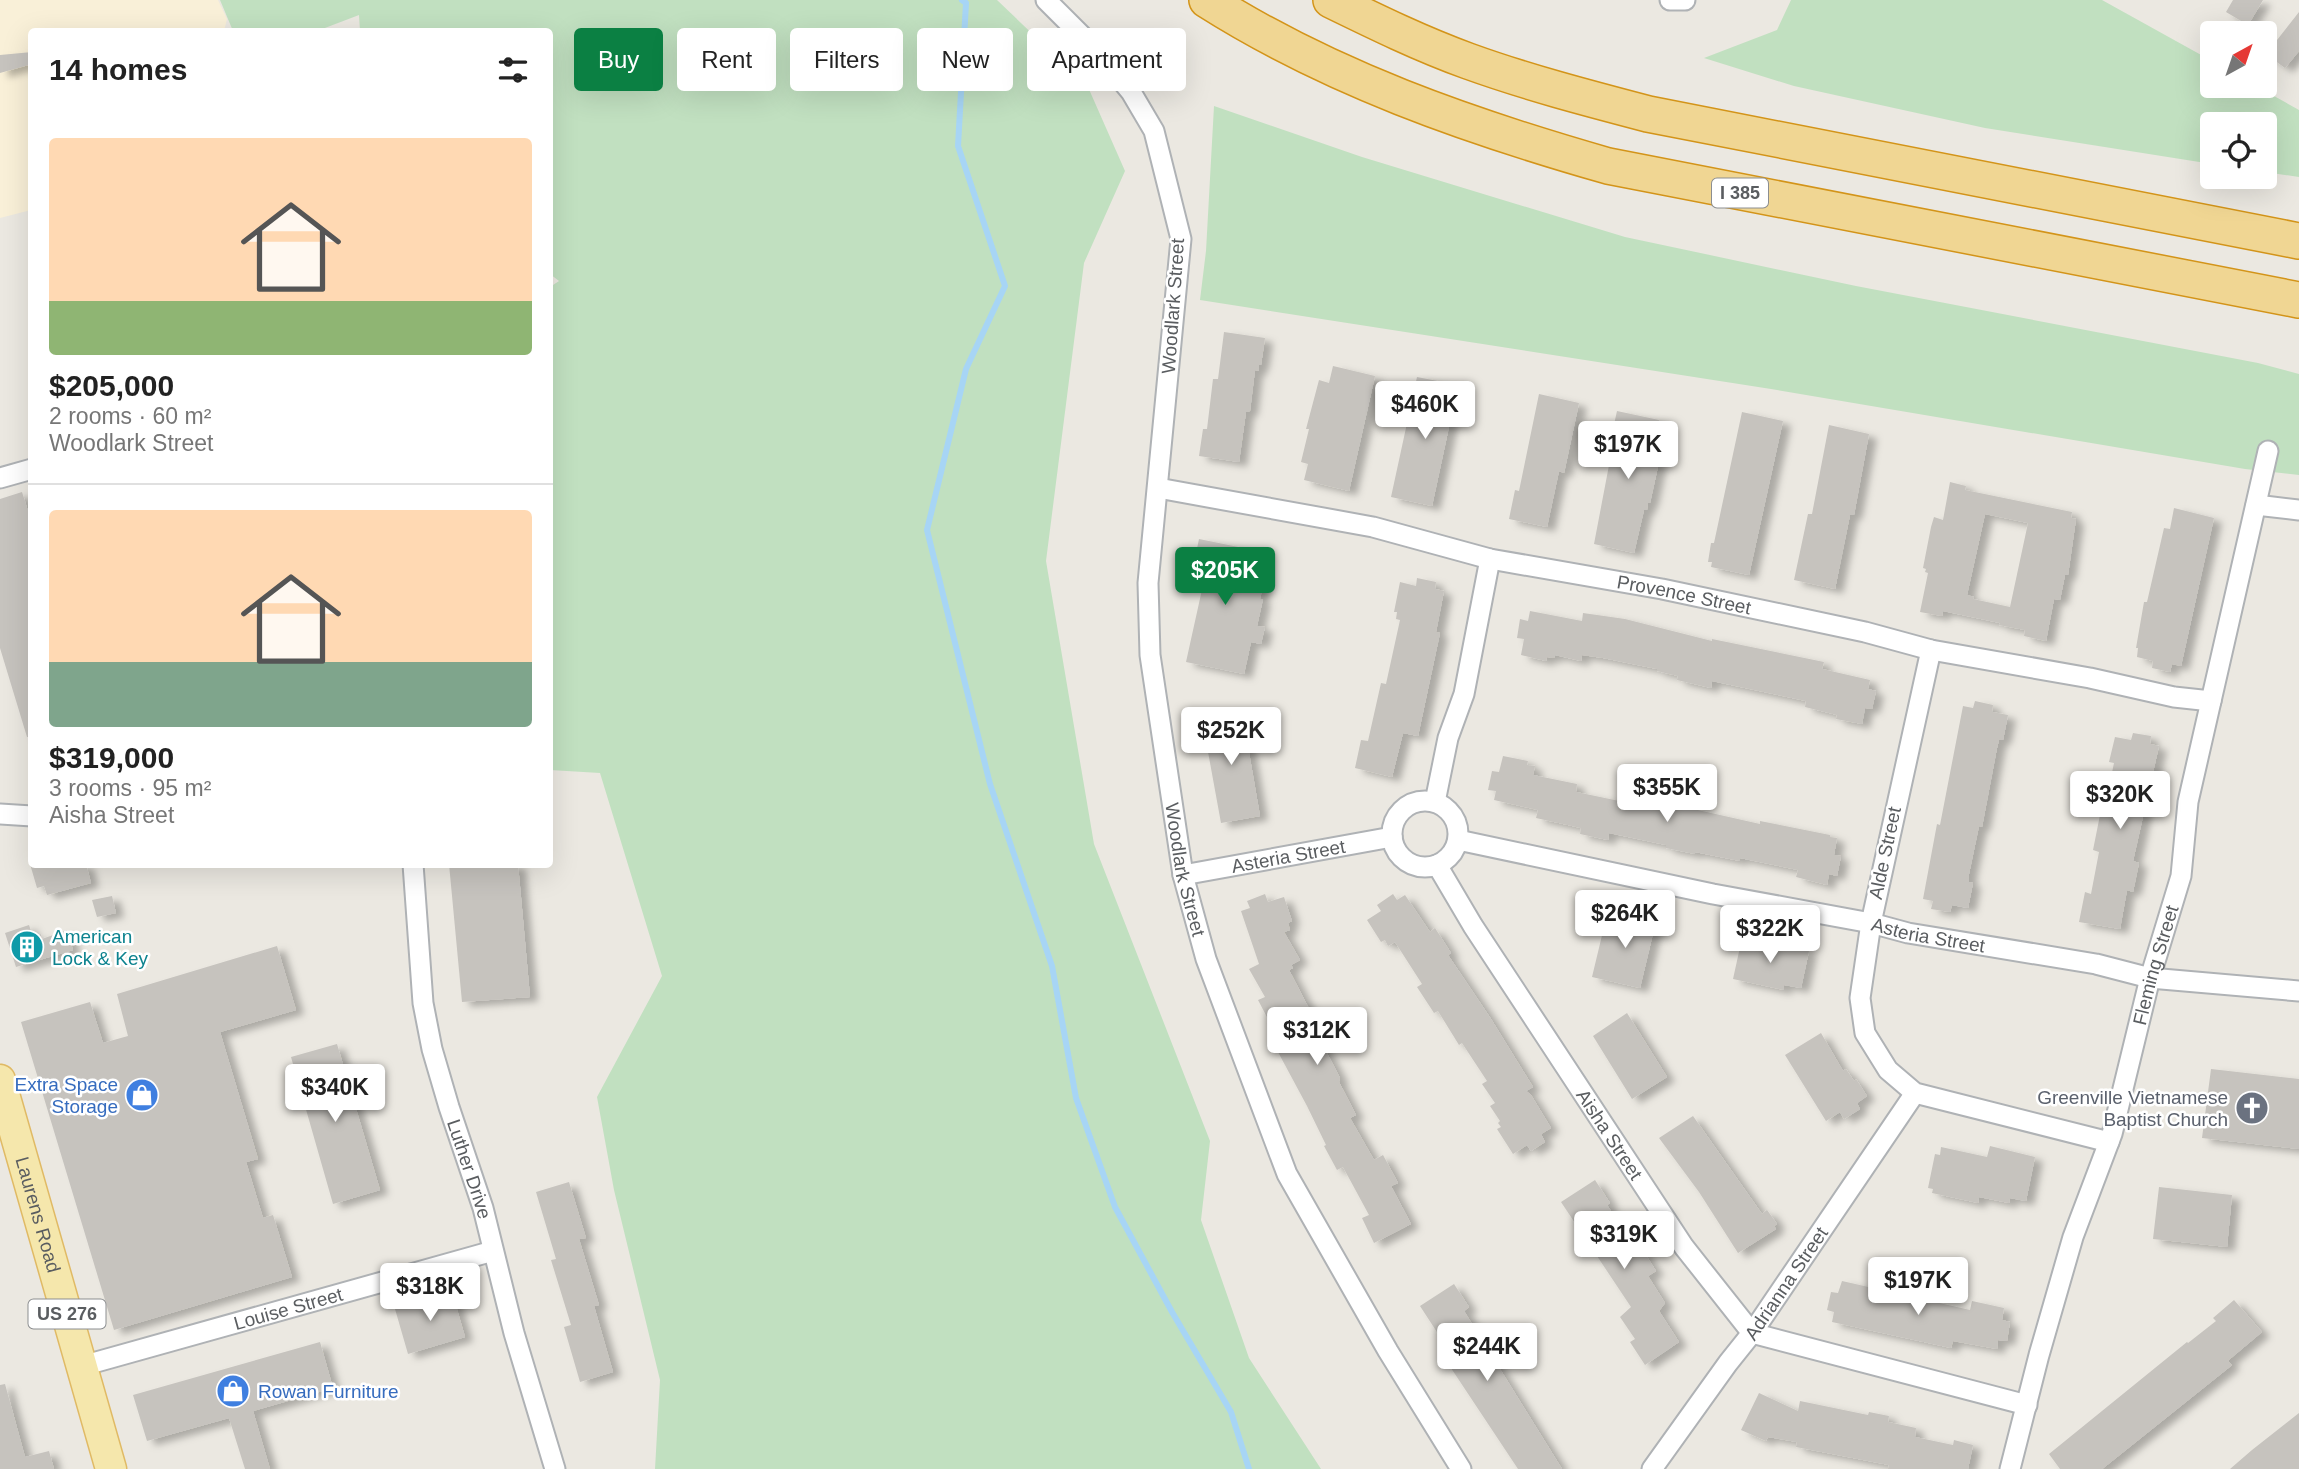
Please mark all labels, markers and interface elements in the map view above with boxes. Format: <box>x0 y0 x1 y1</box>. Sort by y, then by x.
north arrow <box>2200 21 2277 98</box>
map controls <box>2200 21 2277 189</box>
chip: Buy <box>574 28 663 91</box>
chip: Rent <box>677 28 776 91</box>
chip: Filters <box>790 28 903 91</box>
chip: New <box>917 28 1013 91</box>
chip: Apartment <box>1027 28 1186 91</box>
icon: filters <box>494 51 532 89</box>
text: 14 homes <box>49 53 187 86</box>
button: locate <box>2200 112 2277 189</box>
road number: I 385 <box>1712 178 1768 208</box>
icon: home <box>228 184 354 310</box>
street label: Woodlark Street <box>1158 237 1188 375</box>
text: $205,000 <box>49 369 174 402</box>
pin: $460K <box>1376 382 1474 441</box>
text: $460K <box>1391 391 1459 417</box>
text: 2 rooms · 60 m² <box>49 403 211 429</box>
pin: $197K <box>1579 421 1677 481</box>
text: Woodlark Street <box>49 430 213 456</box>
text: $197K <box>1594 431 1662 457</box>
pin: $205K <box>1176 548 1274 607</box>
icon: home <box>228 556 354 682</box>
text: $205K <box>1191 557 1259 583</box>
street label: Provence Street <box>1615 571 1754 618</box>
pin: $252K <box>1182 708 1280 767</box>
text: $252K <box>1197 717 1265 743</box>
text: $319,000 <box>49 741 174 774</box>
pin: $355K <box>1618 764 1716 824</box>
pin: $320K <box>2071 772 2169 831</box>
text: $355K <box>1633 774 1701 800</box>
text: 3 rooms · 95 m² <box>49 775 211 801</box>
text: $320K <box>2086 781 2154 807</box>
street label: Woodlark Street <box>1162 801 1210 939</box>
text: Aisha Street <box>49 802 174 828</box>
street label: Alde Street <box>1865 804 1905 901</box>
street label: Asteria Street <box>1230 835 1348 876</box>
pin: $264K <box>1576 890 1674 950</box>
text: $264K <box>1591 900 1659 926</box>
street label: Fleming Street <box>2128 902 2182 1027</box>
pin: $322K <box>1721 906 1819 965</box>
street label: Asteria Street <box>1869 913 1987 956</box>
text: $322K <box>1736 915 1804 941</box>
place label: American Lock & Key <box>52 926 149 969</box>
building icon: American Lock & Key <box>8 928 46 966</box>
pin: $312K <box>1268 1007 1366 1067</box>
text: $312K <box>1283 1017 1351 1043</box>
pin: $340K <box>286 1064 384 1124</box>
place label: Extra Space Storage <box>15 1074 118 1117</box>
text: $340K <box>301 1074 369 1100</box>
shop icon: Extra Space Storage <box>123 1076 161 1114</box>
street label: Aisha Street <box>1573 1085 1647 1184</box>
place label: Greenville Vietnamese Baptist Church <box>2037 1087 2228 1130</box>
church icon: Greenville Vietnamese Baptist Church <box>2233 1089 2271 1127</box>
street label: Luther Drive <box>443 1116 496 1221</box>
street label: Laurens Road <box>12 1154 65 1275</box>
pin: $319K <box>1575 1212 1673 1271</box>
text: $319K <box>1590 1221 1658 1247</box>
street label: Adrianna Street <box>1740 1222 1832 1344</box>
pin: $197K <box>1869 1258 1967 1317</box>
pin: $318K <box>381 1264 479 1323</box>
text: $197K <box>1884 1267 1952 1293</box>
text: $318K <box>396 1273 464 1299</box>
street label: Louise Street <box>231 1283 346 1334</box>
road number: US 276 <box>28 1300 106 1329</box>
pin: $244K <box>1438 1324 1536 1383</box>
text: $244K <box>1453 1333 1521 1359</box>
shop icon: Rowan Furniture <box>214 1372 252 1410</box>
place label: Rowan Furniture <box>258 1381 398 1402</box>

